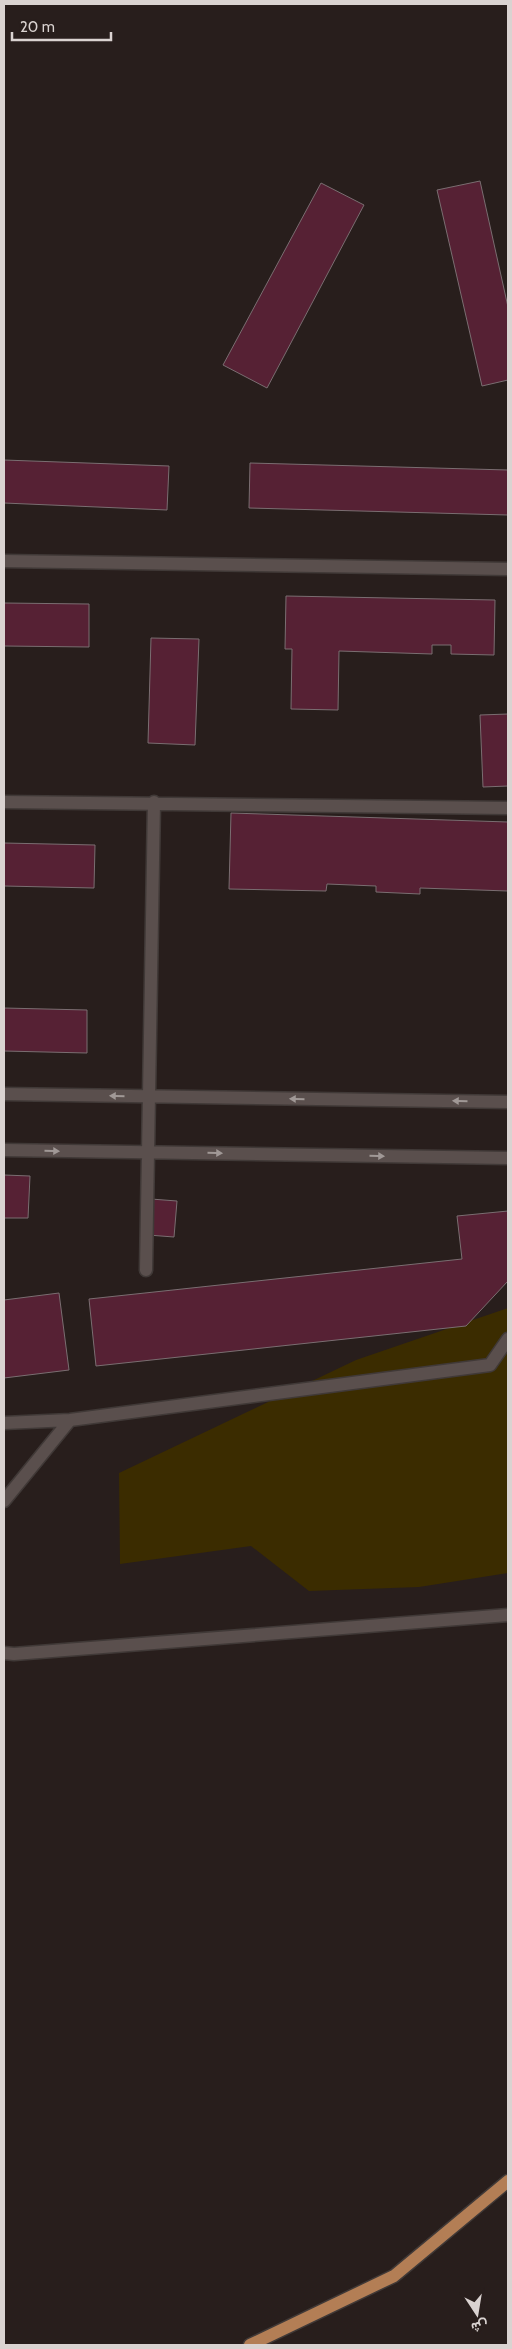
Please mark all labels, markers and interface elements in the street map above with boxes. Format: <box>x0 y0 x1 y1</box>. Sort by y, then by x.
scale bar <box>12 10 111 42</box>
text: 20 m <box>20 18 55 36</box>
one-way arrow <box>109 1092 125 1100</box>
one-way arrow <box>289 1095 305 1103</box>
one-way arrow <box>451 1097 467 1105</box>
one-way arrow <box>45 1147 61 1155</box>
one-way arrow <box>207 1150 223 1158</box>
one-way arrow <box>370 1152 386 1160</box>
north arrow <box>452 2289 502 2339</box>
text: ش <box>469 2316 490 2337</box>

